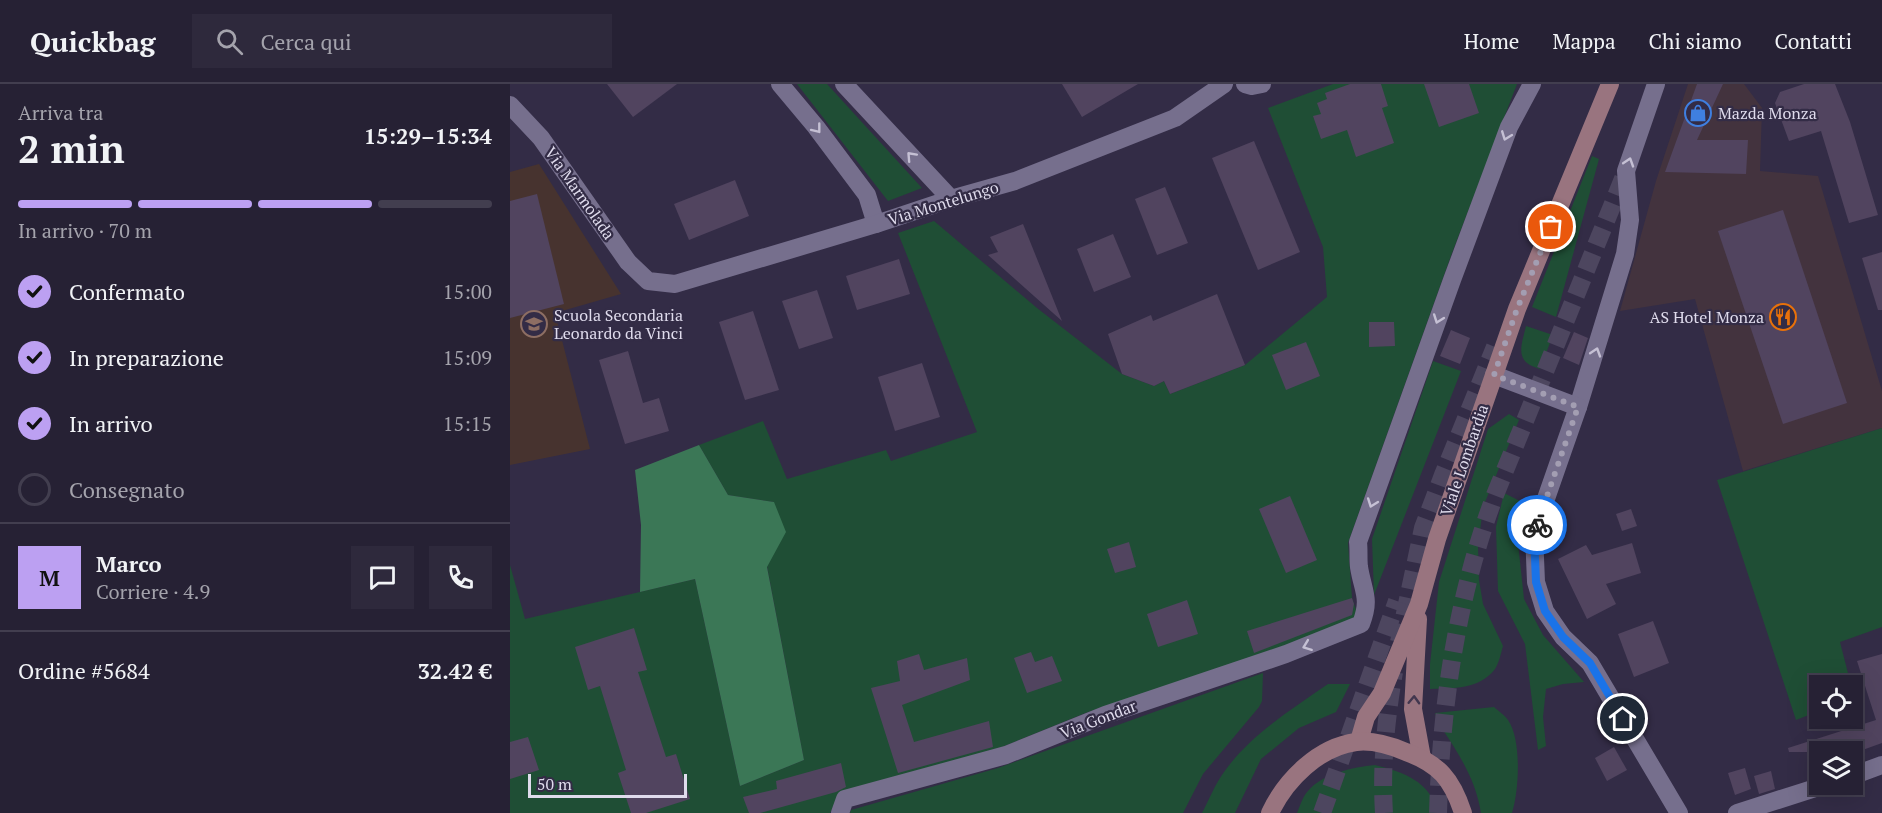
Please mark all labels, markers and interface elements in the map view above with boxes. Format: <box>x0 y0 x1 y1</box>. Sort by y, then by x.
search box <box>192 14 612 68</box>
text: Quickbag <box>30 23 156 60</box>
icon: search <box>213 25 246 58</box>
text: Cerca qui <box>261 27 352 56</box>
text: Home <box>1464 27 1519 55</box>
text: Mappa <box>1552 27 1616 55</box>
text: Chi siamo <box>1649 27 1742 55</box>
text: Contatti <box>1775 27 1852 55</box>
shop icon: Mazda Monza <box>1683 98 1713 128</box>
text: Arriva tra <box>18 99 103 126</box>
place label: Mazda Monza <box>1718 102 1817 124</box>
text: 15:29–15:34 <box>364 121 492 150</box>
text: 2 min <box>18 122 125 174</box>
one-way arrow <box>810 122 821 133</box>
one-way arrow <box>1501 130 1513 141</box>
street label: Via Marmolada <box>540 142 620 244</box>
one-way arrow <box>908 152 919 163</box>
one-way arrow <box>1622 157 1634 168</box>
street label: Via Montelungo <box>885 176 1001 230</box>
pin <box>1525 201 1576 252</box>
icon: bag <box>1534 210 1567 243</box>
text: In arrivo · 70 m <box>18 217 152 244</box>
icon: check <box>18 275 51 308</box>
text: Confermato <box>69 277 185 306</box>
text: 15:00 <box>443 278 492 305</box>
restaurant icon: AS Hotel Monza <box>1768 302 1798 332</box>
place label: Scuola Secondaria Leonardo da Vinci <box>554 304 683 344</box>
place label: AS Hotel Monza <box>1649 306 1764 328</box>
school or university icon: Scuola Secondaria Leonardo da Vinci <box>519 309 549 339</box>
one-way arrow <box>1432 313 1445 324</box>
icon: check <box>18 341 51 374</box>
text: In preparazione <box>69 343 224 372</box>
text: 15:09 <box>443 344 492 371</box>
one-way arrow <box>1589 347 1601 358</box>
street label: Viale Lombardia <box>1435 401 1493 519</box>
icon: check <box>18 407 51 440</box>
text: In arrivo <box>69 409 153 438</box>
text: 15:15 <box>443 410 492 437</box>
text: Consegnato <box>69 475 185 504</box>
courier <box>1507 495 1567 555</box>
one-way arrow <box>1367 497 1380 507</box>
icon: bike <box>1521 509 1554 542</box>
button: chat <box>351 546 414 609</box>
button: phone <box>429 546 492 609</box>
text: Marco <box>96 549 162 578</box>
text: M <box>39 563 60 592</box>
text: Corriere · 4.9 <box>96 578 210 605</box>
one-way arrow <box>1302 639 1313 651</box>
text: Ordine #5684 <box>18 656 150 685</box>
text: 32.42 € <box>417 656 492 685</box>
map controls <box>1809 675 1863 795</box>
button: locate <box>1809 675 1863 729</box>
pin <box>1597 693 1648 744</box>
street label: Via Gondar <box>1057 694 1140 744</box>
one-way arrow <box>1407 695 1420 704</box>
icon: home <box>1606 702 1639 735</box>
button: layers <box>1809 741 1863 795</box>
scale bar <box>528 771 687 798</box>
text: 50 m <box>537 773 572 795</box>

